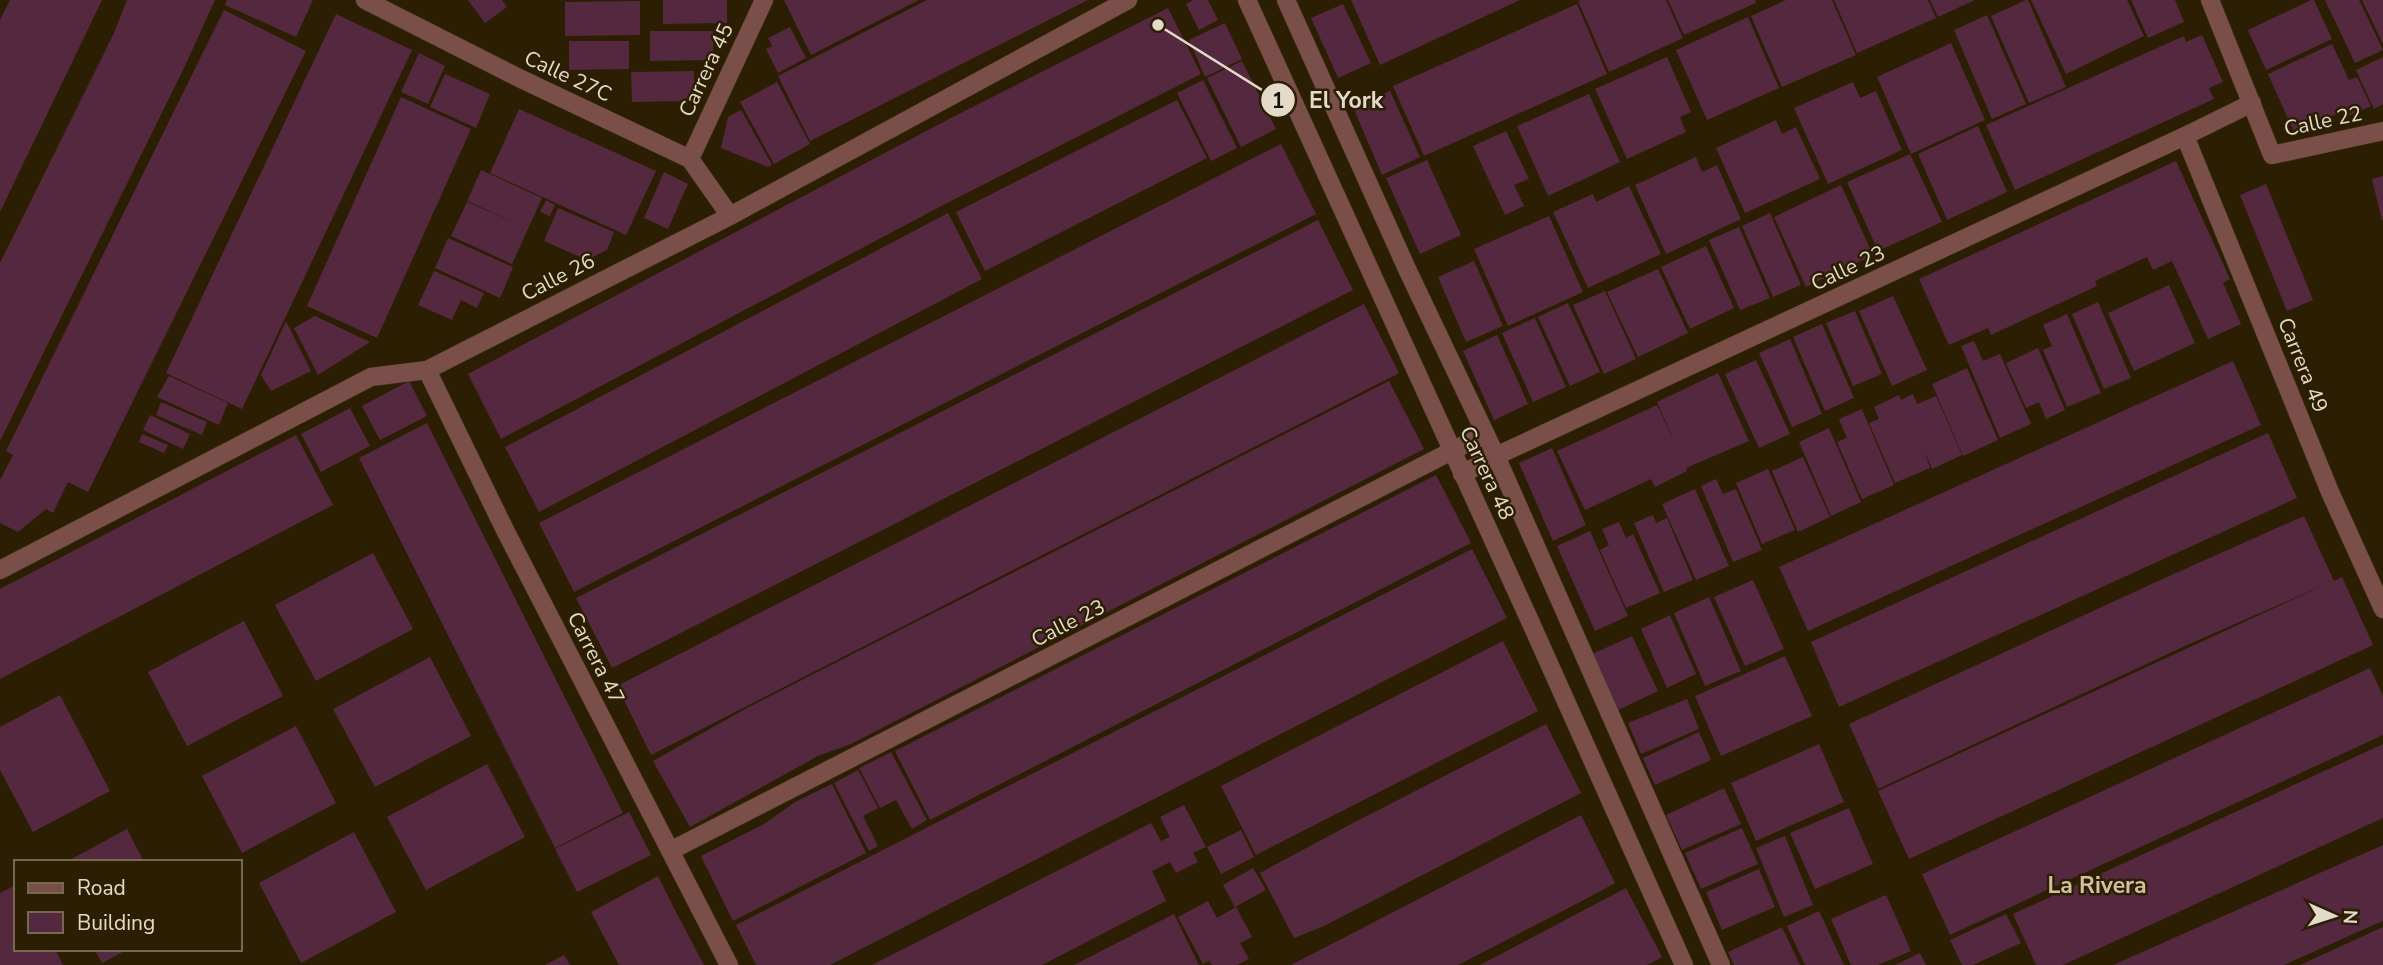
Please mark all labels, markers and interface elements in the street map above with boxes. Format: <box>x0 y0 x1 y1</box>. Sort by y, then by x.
street label: Carrera 45 <box>672 19 740 121</box>
street label: Calle 27C <box>520 44 616 108</box>
callout: El York <box>1260 78 1397 122</box>
text: El York <box>1309 85 1384 116</box>
text: 1 <box>1272 87 1284 115</box>
street label: Calle 22 <box>2281 99 2365 143</box>
street label: Calle 23 <box>1806 239 1890 297</box>
street label: Calle 26 <box>516 247 600 307</box>
street label: Carrera 49 <box>2271 313 2335 417</box>
street label: Carrera 48 <box>1453 422 1521 524</box>
street label: Calle 23 <box>1026 593 1110 653</box>
street label: Carrera 47 <box>561 607 631 709</box>
legend <box>14 860 242 951</box>
district label: La Rivera <box>2047 870 2147 901</box>
text: Road <box>77 874 126 902</box>
north arrow <box>2299 881 2369 951</box>
text: Building <box>77 909 155 937</box>
text: N <box>2337 909 2363 925</box>

